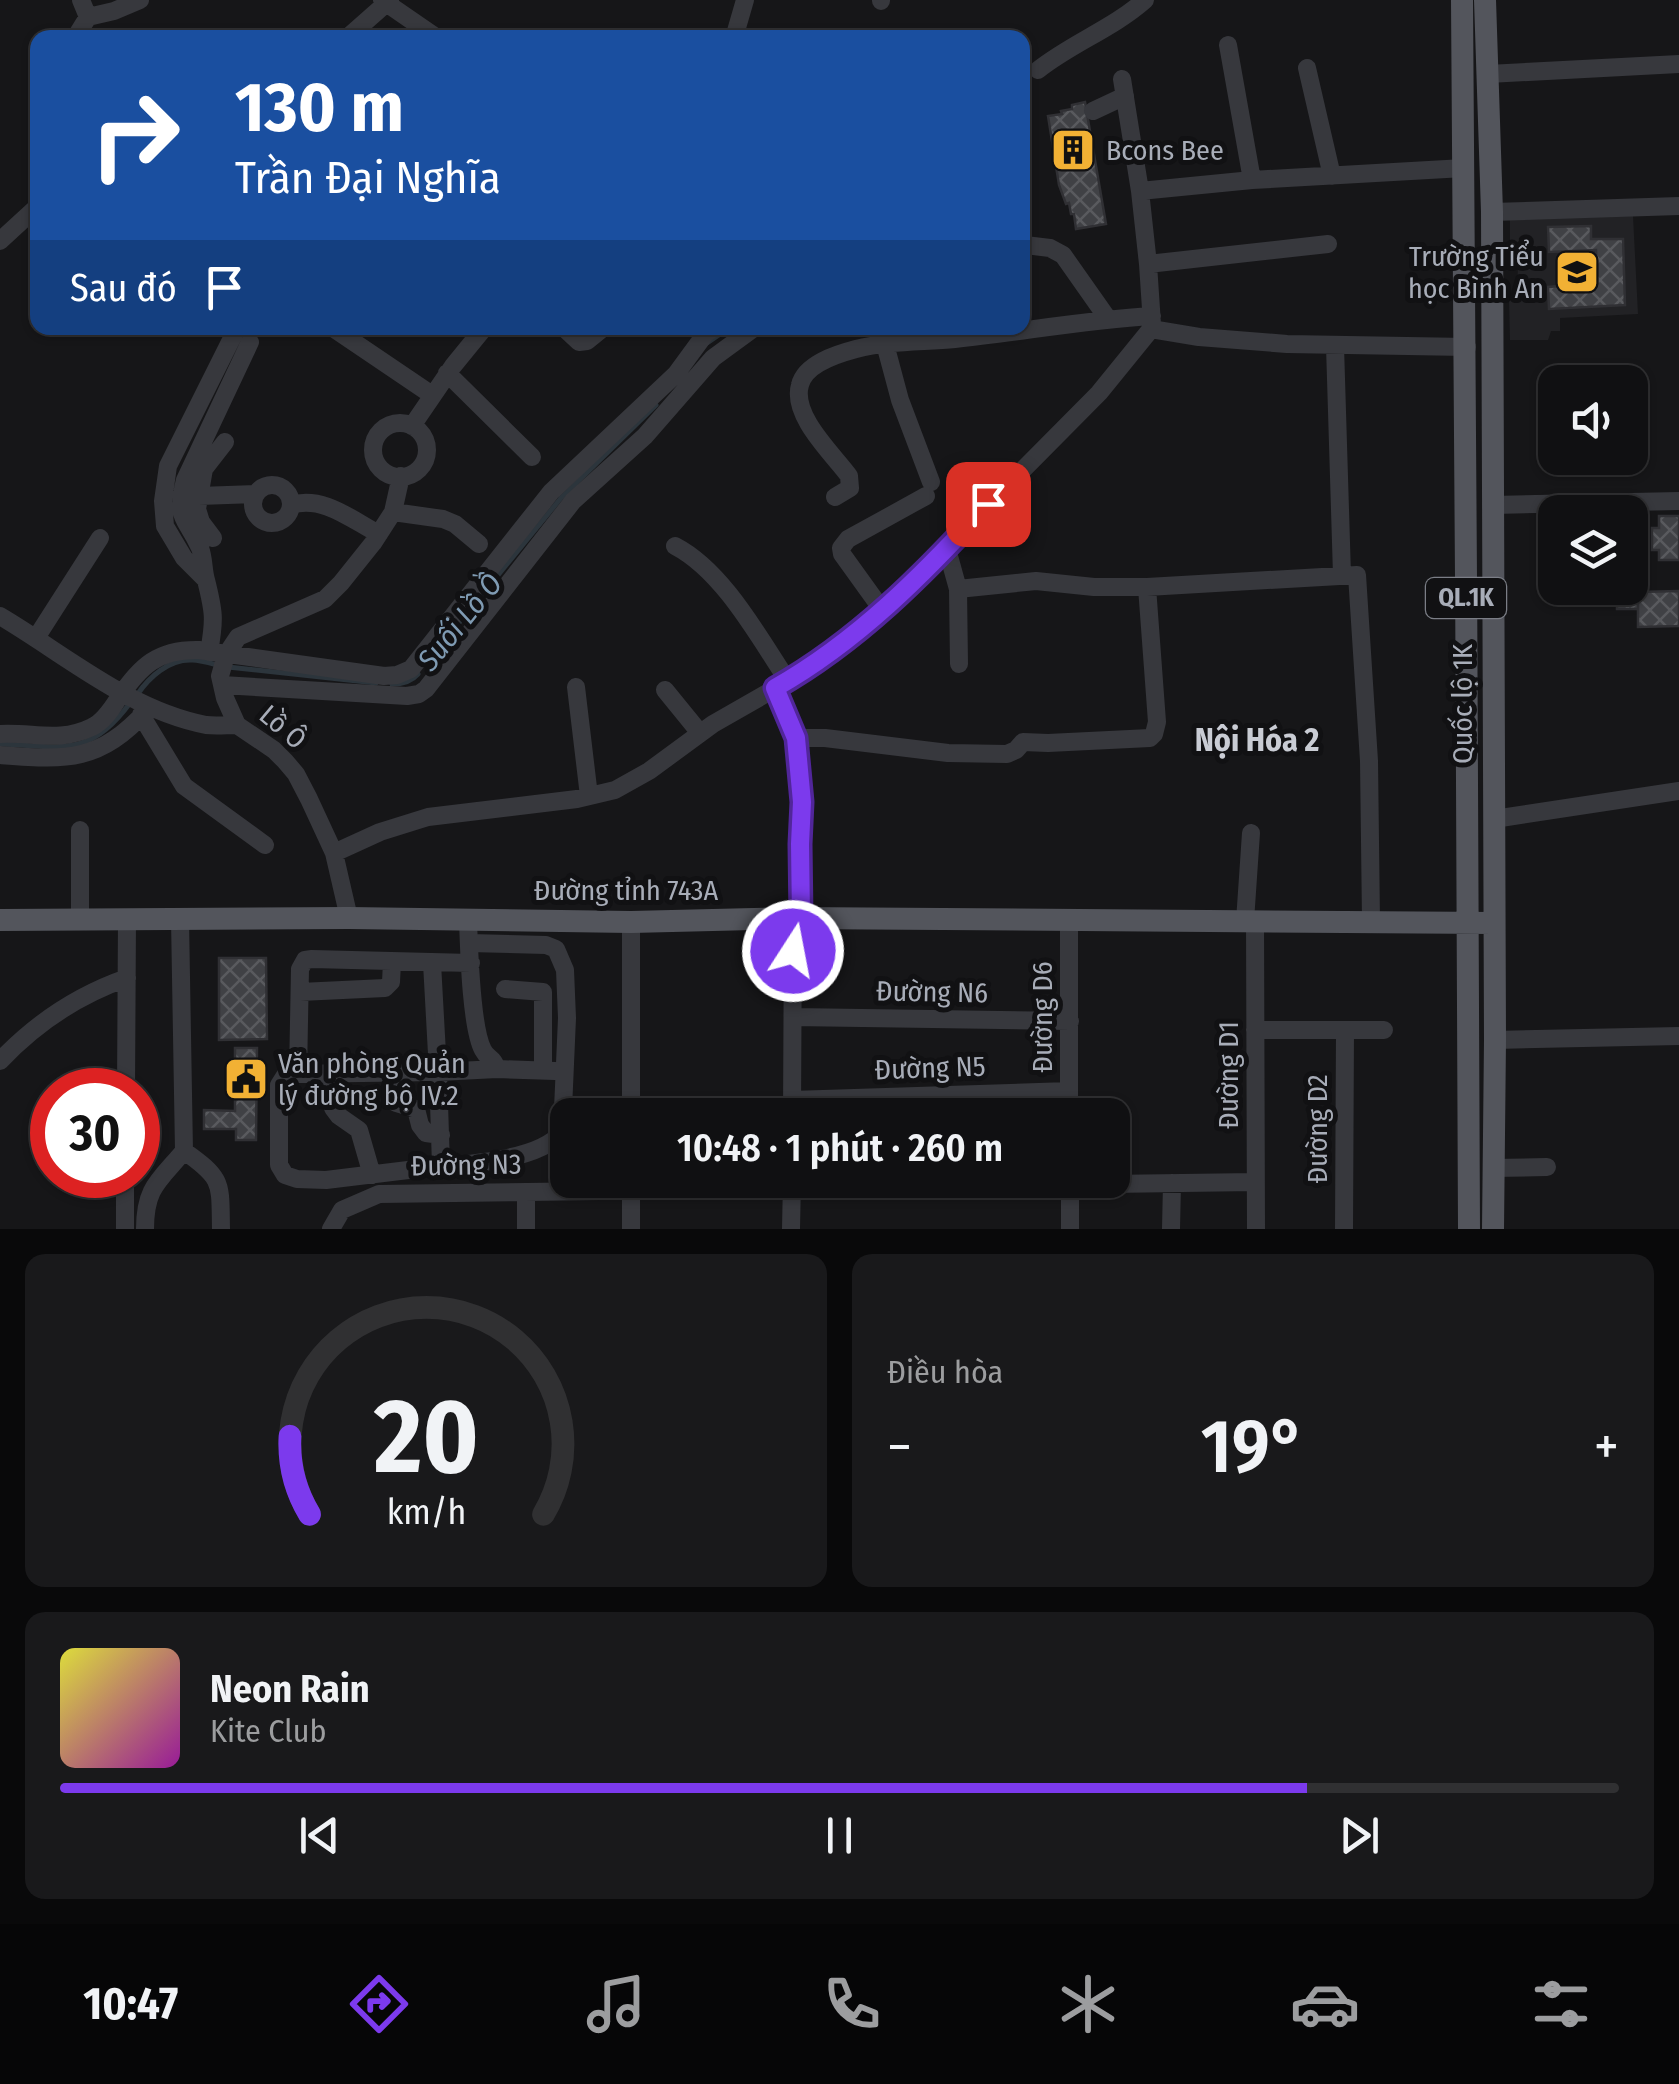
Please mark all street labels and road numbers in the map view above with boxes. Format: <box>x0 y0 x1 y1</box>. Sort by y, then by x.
road number: QL.1K <box>1426 578 1506 618</box>
street label: Quốc lộ 1K <box>1446 644 1479 764</box>
street label: Lồ Ô <box>253 698 313 756</box>
street label: Đường tỉnh 743A <box>534 874 718 907</box>
street label: Đường D6 <box>1026 961 1059 1073</box>
street label: Đường N6 <box>876 975 988 1009</box>
street label: Đường D1 <box>1212 1021 1245 1129</box>
street label: Đường N5 <box>874 1050 986 1086</box>
street label: Đường D2 <box>1301 1074 1334 1184</box>
street label: Đường N3 <box>410 1148 522 1182</box>

